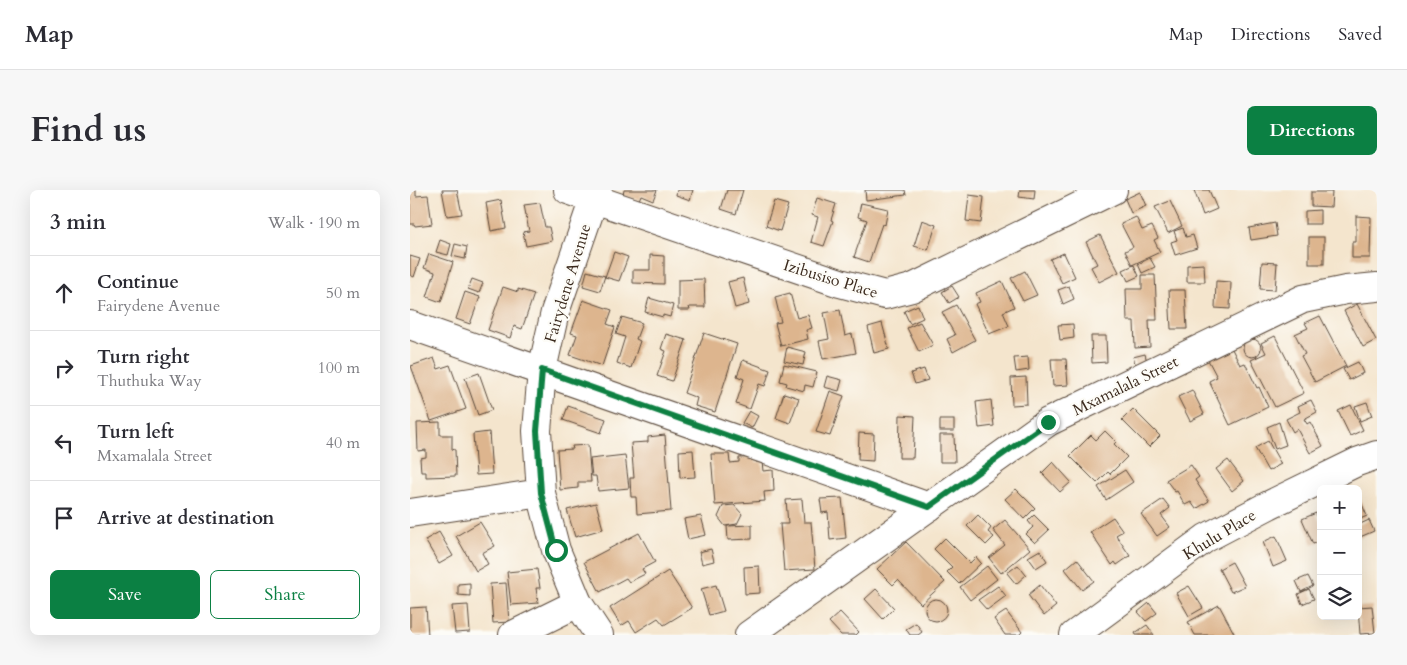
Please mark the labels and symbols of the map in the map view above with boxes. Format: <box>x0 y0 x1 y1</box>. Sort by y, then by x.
street label: Fairydene Avenue <box>539 221 596 345</box>
street label: Izibusiso Place <box>781 254 881 304</box>
street label: Mxamalala Street <box>1069 351 1182 421</box>
route end <box>1037 411 1060 434</box>
street label: Khulu Place <box>1179 504 1260 565</box>
route start <box>545 539 568 562</box>

